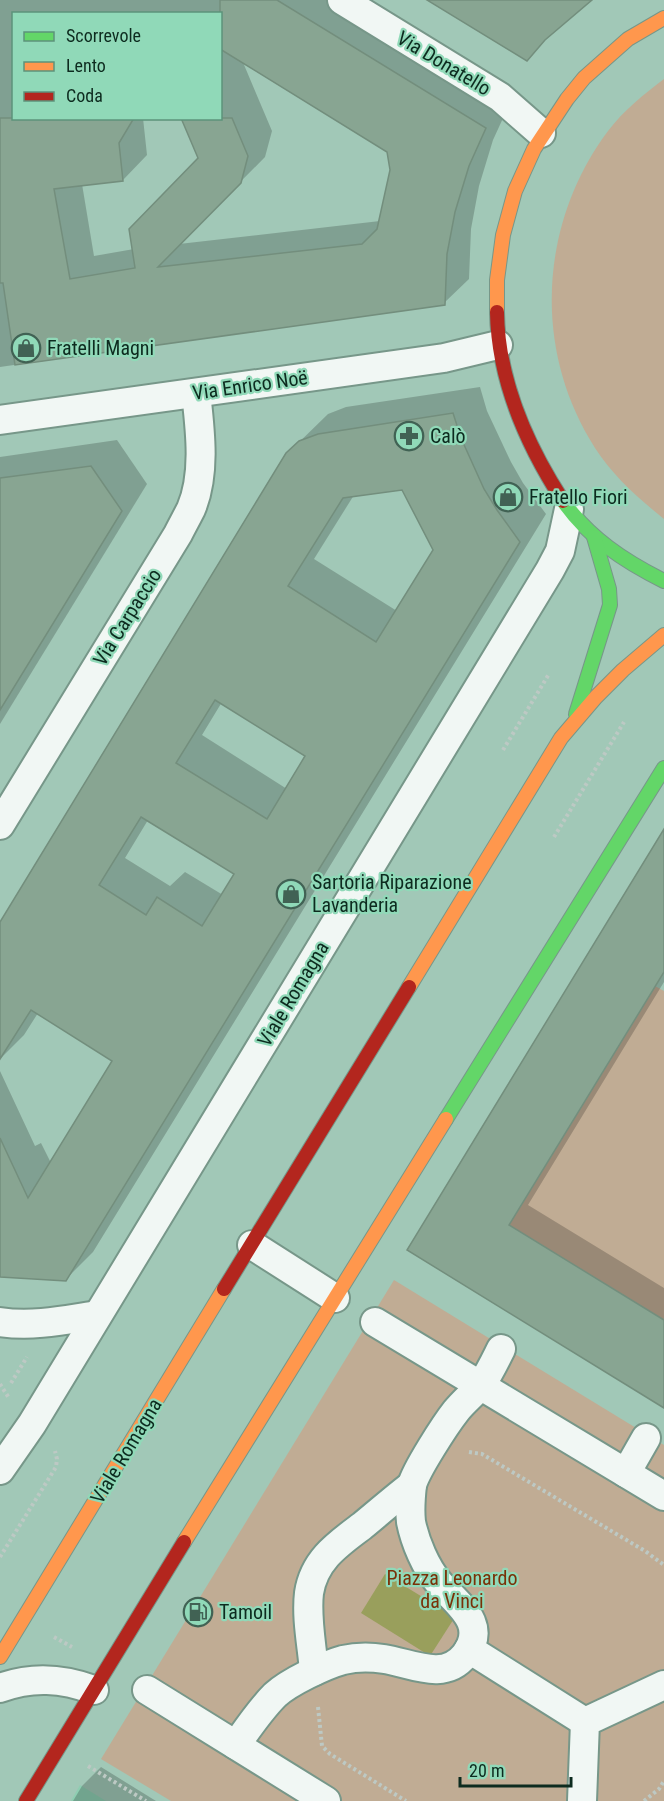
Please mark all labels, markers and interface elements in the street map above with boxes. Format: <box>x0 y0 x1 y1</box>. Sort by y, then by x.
legend <box>12 12 222 120</box>
text: Scorrevole <box>66 25 141 46</box>
street label: Via Donatello <box>393 26 495 100</box>
text: Lento <box>66 55 106 76</box>
text: Coda <box>66 85 103 106</box>
shop icon: Fratelli Magni <box>10 332 42 364</box>
place label: Fratelli Magni <box>47 336 154 360</box>
street label: Via Enrico Noë <box>191 365 309 405</box>
pharmacy icon: Calò <box>393 420 425 452</box>
place label: Calò <box>430 424 466 448</box>
shop icon: Fratello Fiori <box>492 481 524 513</box>
place label: Fratello Fiori <box>529 485 628 509</box>
street label: Via Carpaccio <box>88 564 166 670</box>
place label: Sartoria Riparazione Lavanderia <box>312 870 472 917</box>
shop icon: Sartoria Riparazione Lavanderia <box>275 878 307 910</box>
street label: Viale Romagna <box>252 937 334 1051</box>
street label: Viale Romagna <box>85 1394 167 1508</box>
park label: Piazza Leonardo da Vinci <box>386 1566 518 1613</box>
fuel station icon: Tamoil <box>182 1596 214 1628</box>
place label: Tamoil <box>219 1600 272 1624</box>
scale bar <box>460 1750 571 1788</box>
text: 20 m <box>469 1760 504 1781</box>

